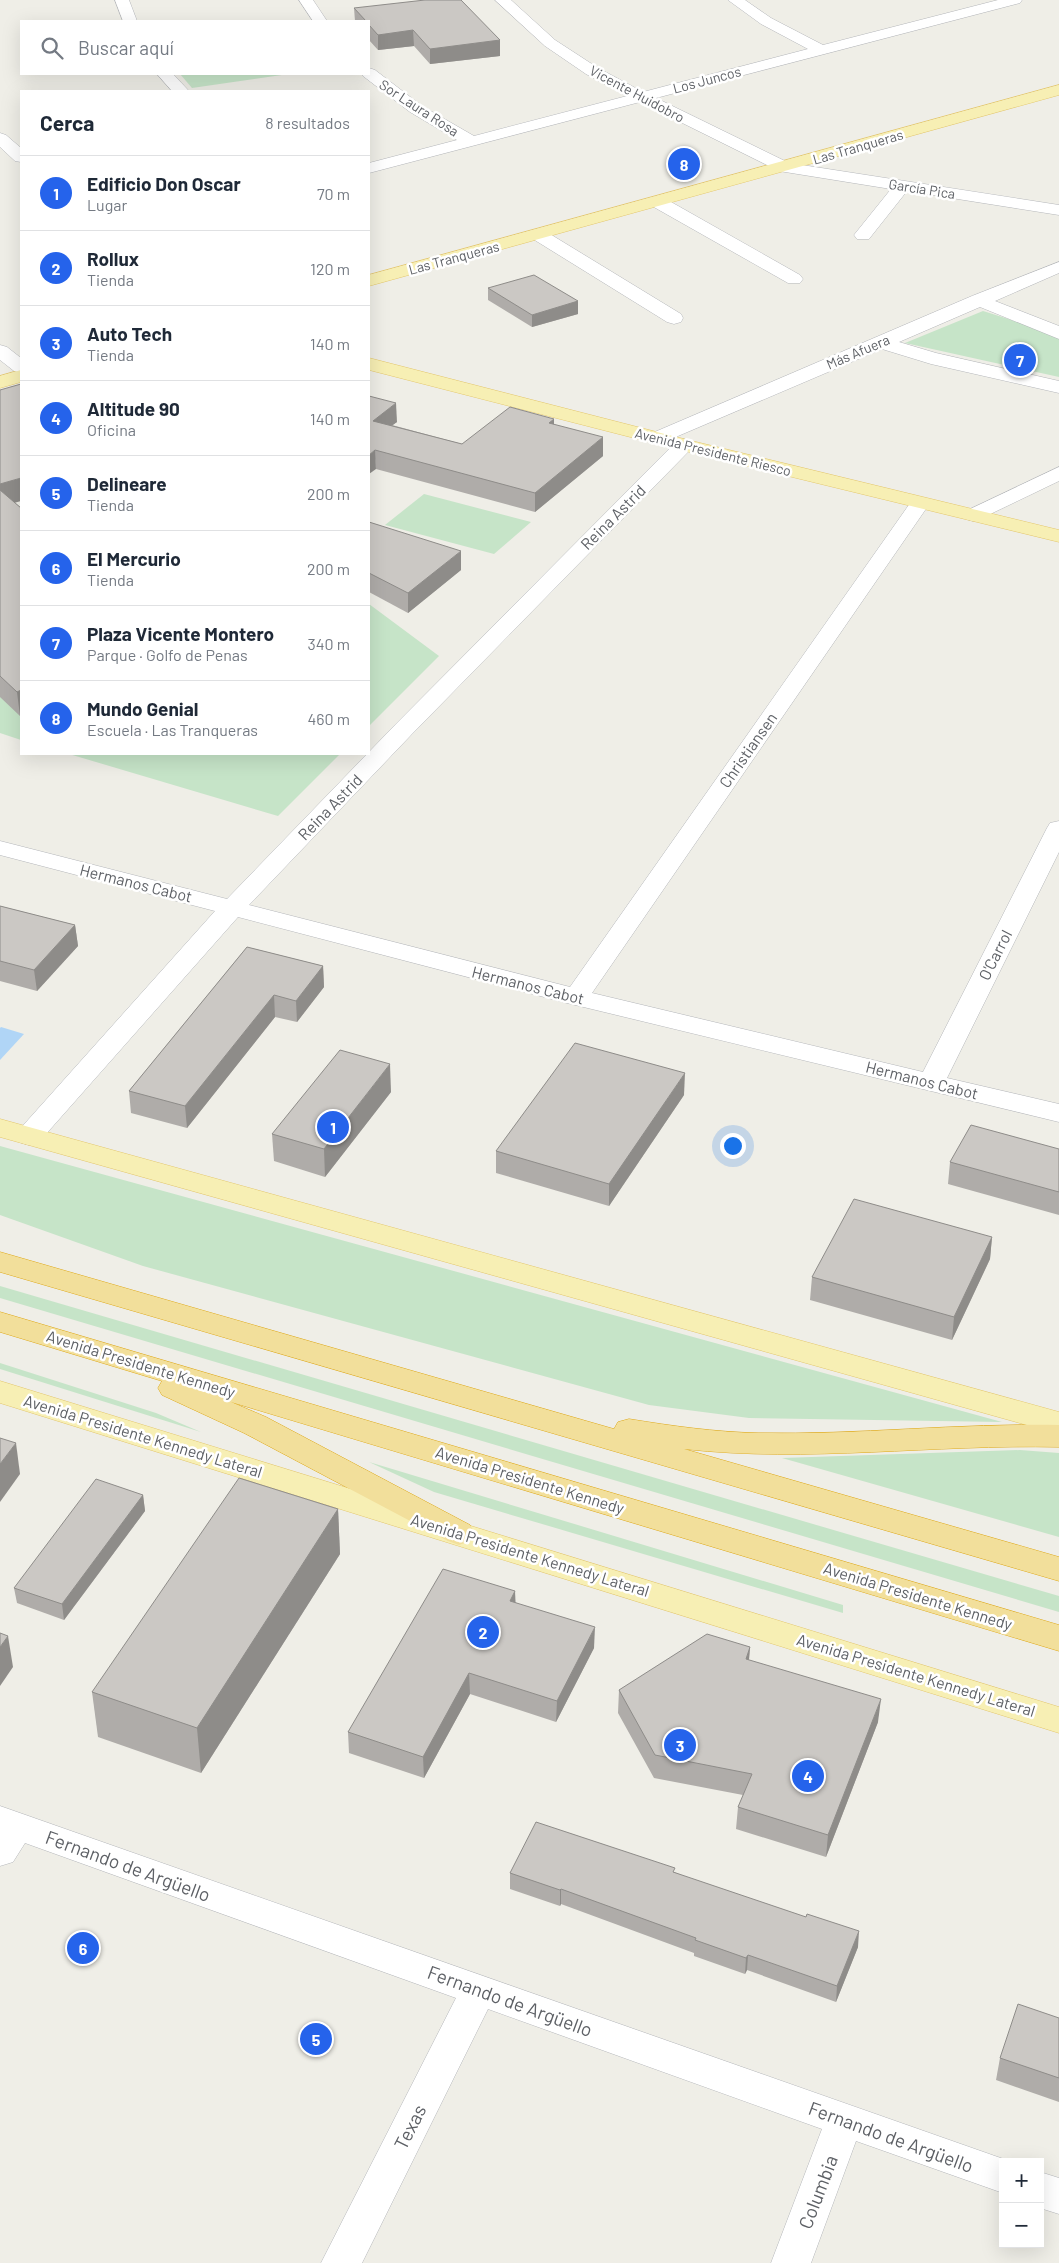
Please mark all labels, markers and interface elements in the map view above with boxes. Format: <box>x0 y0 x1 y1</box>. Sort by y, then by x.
search box <box>20 20 370 75</box>
icon: search <box>38 34 66 62</box>
text: Buscar aquí <box>78 36 174 59</box>
street label: Vicente Huidobro <box>587 61 688 126</box>
street label: Los Juncos <box>671 62 743 97</box>
street label: Sor Laura Rosa <box>376 76 462 140</box>
text: Cerca <box>40 110 94 135</box>
text: 8 resultados <box>265 113 350 132</box>
street label: Las Tranqueras <box>811 125 905 168</box>
pin: 8 <box>668 145 700 183</box>
text: Edificio Don Oscar <box>87 172 241 195</box>
street label: García Pica <box>888 175 957 202</box>
text: 1 <box>53 184 59 203</box>
text: 70 m <box>317 184 350 203</box>
text: Lugar <box>87 195 127 214</box>
street label: Las Tranqueras <box>407 237 501 278</box>
text: Rollux <box>87 247 139 270</box>
text: 2 <box>52 259 60 278</box>
text: 120 m <box>310 259 350 278</box>
text: Tienda <box>87 270 134 289</box>
text: Auto Tech <box>87 322 172 345</box>
street label: Más Afuera <box>824 331 892 372</box>
text: 3 <box>52 334 60 353</box>
text: 140 m <box>310 334 350 353</box>
pin: 7 <box>1004 341 1036 379</box>
text: Tienda <box>87 345 134 364</box>
text: Altitude 90 <box>87 397 180 420</box>
text: 4 <box>51 409 61 428</box>
text: 140 m <box>310 409 350 428</box>
text: Oficina <box>87 420 136 439</box>
street label: Avenida Presidente Riesco <box>633 424 793 479</box>
text: Delineare <box>87 472 167 495</box>
street label: Reina Astrid <box>576 480 649 553</box>
text: 5 <box>52 484 60 503</box>
text: 200 m <box>307 484 350 503</box>
text: Tienda <box>87 495 134 514</box>
text: El Mercurio <box>87 547 181 570</box>
text: 6 <box>52 559 60 578</box>
text: 200 m <box>307 559 350 578</box>
text: Tienda <box>87 570 134 589</box>
text: Plaza Vicente Montero <box>87 622 274 645</box>
text: 7 <box>52 634 60 653</box>
text: 340 m <box>307 634 350 653</box>
text: Parque · Golfo de Penas <box>87 645 248 664</box>
text: Mundo Genial <box>87 697 198 720</box>
street label: Christiansen <box>715 708 780 791</box>
text: 8 <box>52 709 60 728</box>
text: 460 m <box>307 709 350 728</box>
text: Escuela · Las Tranqueras <box>87 720 258 739</box>
street label: Reina Astrid <box>294 770 366 844</box>
street label: Hermanos Cabot <box>78 859 194 906</box>
street label: O'Carrol <box>974 926 1015 983</box>
street label: Hermanos Cabot <box>470 961 586 1008</box>
street label: Hermanos Cabot <box>864 1056 980 1103</box>
pin: 1 <box>317 1108 349 1146</box>
your location <box>720 1133 746 1159</box>
street label: Avenida Presidente Kennedy <box>44 1326 238 1401</box>
street label: Avenida Presidente Kennedy Lateral <box>22 1390 265 1481</box>
street label: Avenida Presidente Kennedy <box>433 1442 627 1517</box>
street label: Avenida Presidente Kennedy Lateral <box>409 1509 652 1600</box>
street label: Avenida Presidente Kennedy <box>821 1558 1015 1633</box>
pin: 2 <box>467 1613 499 1651</box>
street label: Avenida Presidente Kennedy Lateral <box>795 1629 1038 1720</box>
pin: 3 <box>664 1726 696 1764</box>
pin: 4 <box>792 1757 824 1795</box>
street label: Fernando de Argüello <box>43 1825 214 1906</box>
pin: 6 <box>67 1929 99 1967</box>
street label: Fernando de Argüello <box>425 1960 596 2041</box>
pin: 5 <box>300 2020 332 2058</box>
street label: Fernando de Argüello <box>806 2096 977 2177</box>
street label: Texas <box>389 2100 431 2153</box>
street label: Columbia <box>793 2152 842 2232</box>
map controls <box>999 2158 1044 2248</box>
button: + <box>999 2158 1044 2203</box>
button: − <box>999 2203 1044 2248</box>

